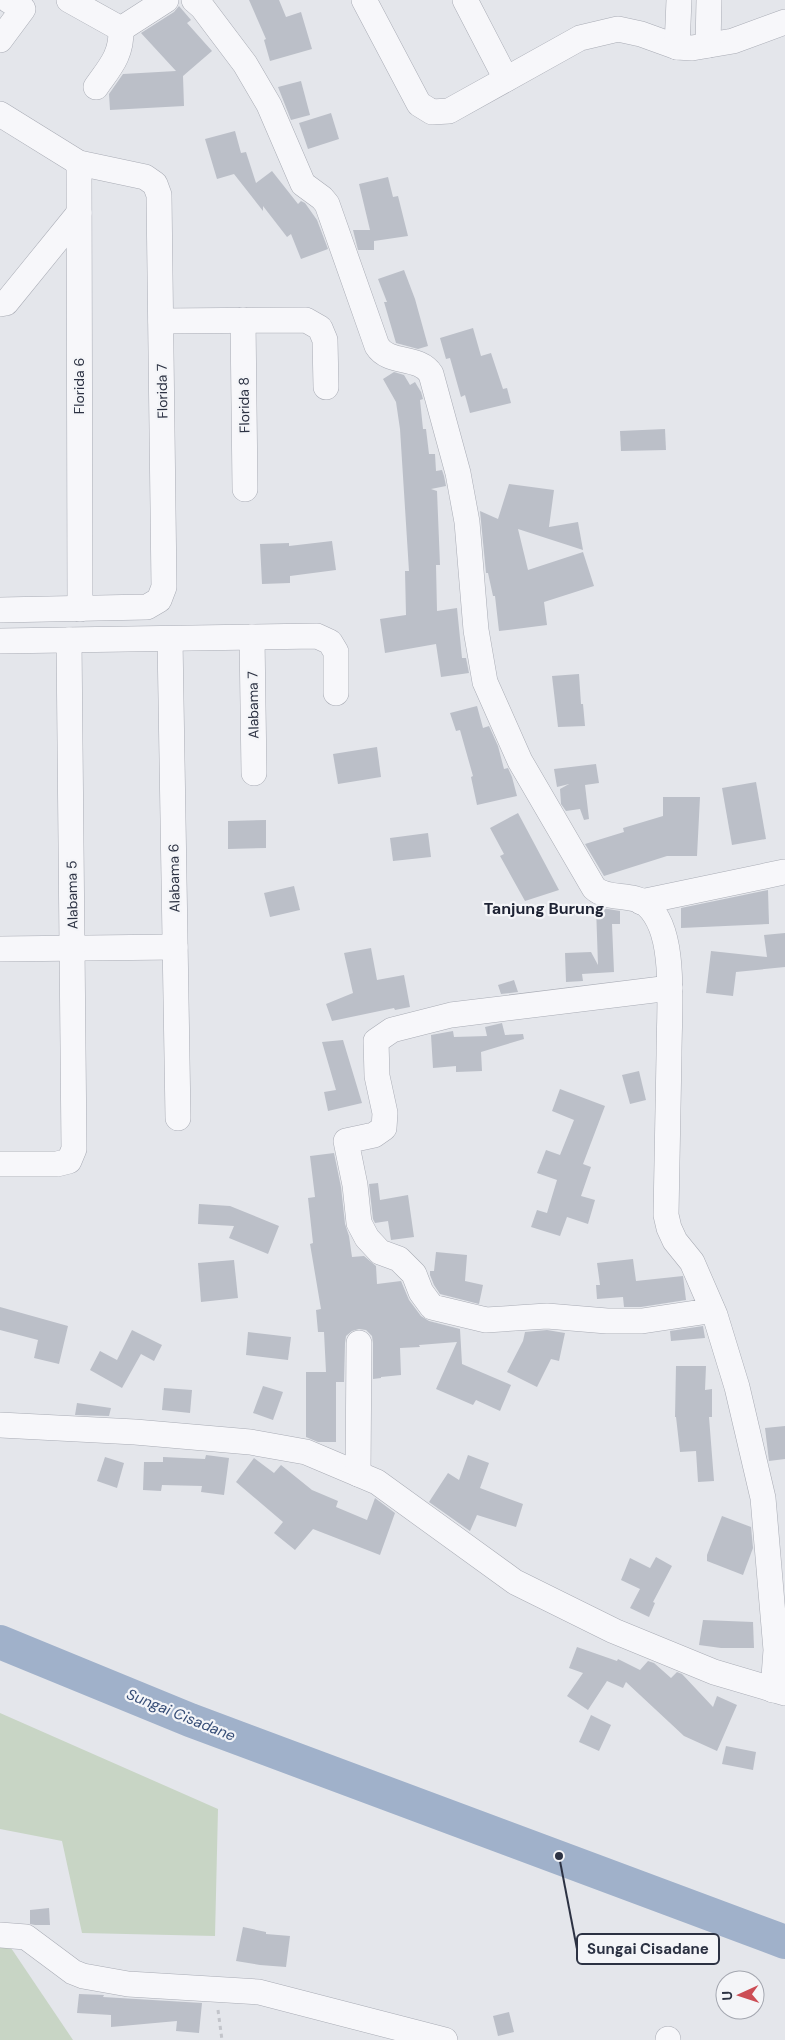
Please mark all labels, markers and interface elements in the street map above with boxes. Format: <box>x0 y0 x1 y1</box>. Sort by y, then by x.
street label: Florida 6 <box>70 358 88 414</box>
street label: Florida 7 <box>153 363 171 419</box>
street label: Florida 8 <box>235 377 253 433</box>
street label: Alabama 7 <box>243 671 263 739</box>
street label: Alabama 6 <box>164 843 184 913</box>
street label: Alabama 5 <box>62 860 82 930</box>
district label: Tanjung Burung <box>484 898 604 919</box>
water label: Sungai Cisadane <box>124 1684 239 1746</box>
callout: Sungai Cisadane <box>577 1934 719 1964</box>
text: Sungai Cisadane <box>587 1939 709 1959</box>
north arrow <box>715 1970 765 2020</box>
text: U <box>718 1990 736 2001</box>

